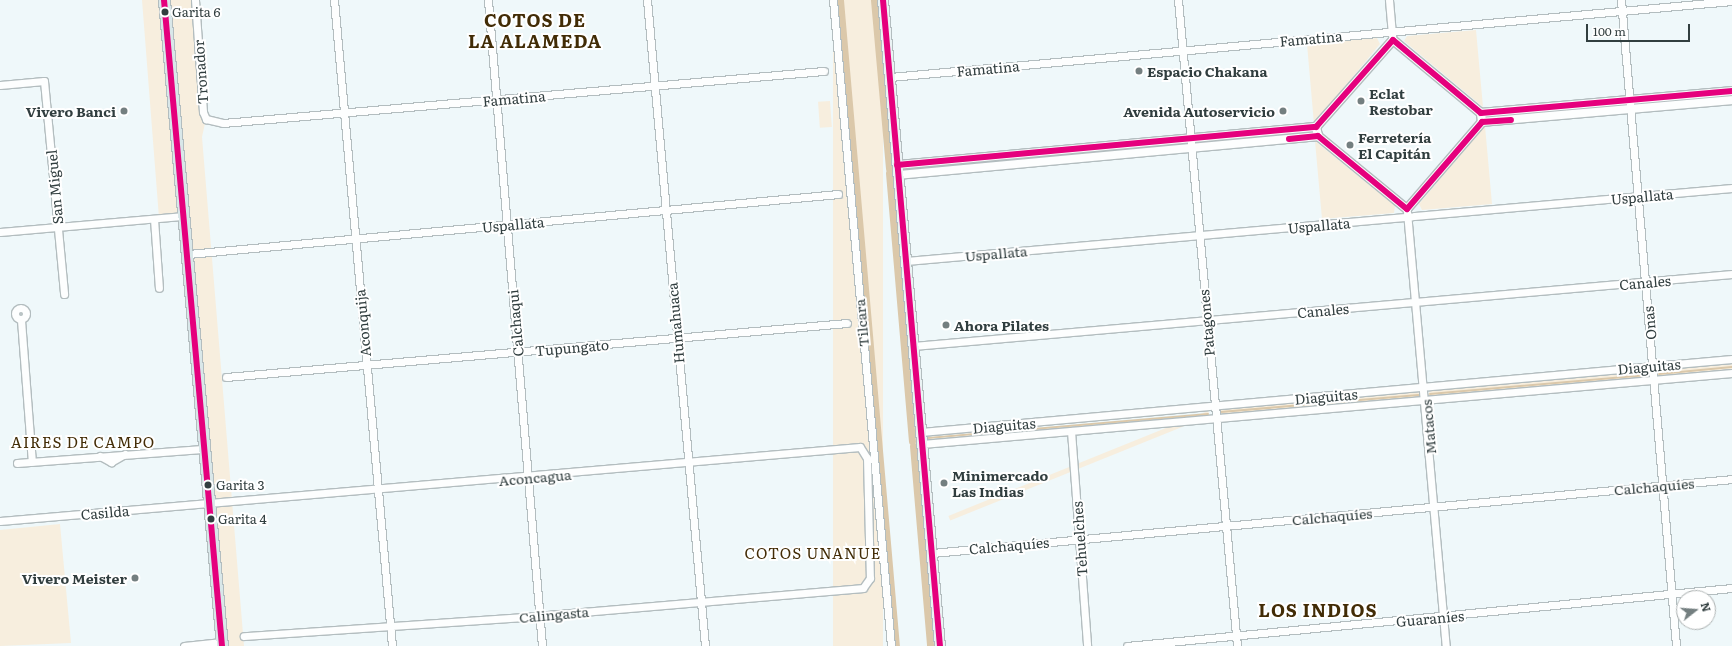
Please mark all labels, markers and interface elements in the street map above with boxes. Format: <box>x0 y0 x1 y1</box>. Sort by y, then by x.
place label: Garita 6 <box>172 4 220 20</box>
marker: Garita 6 <box>160 7 170 17</box>
district label: COTOS DE LA ALAMEDA <box>468 10 602 52</box>
scale bar <box>1588 16 1692 42</box>
text: 100 m <box>1593 22 1626 40</box>
street label: Famatina <box>1279 27 1343 49</box>
street label: Tronador <box>189 39 211 105</box>
street label: Famatina <box>956 57 1020 79</box>
place label: Espacio Chakana <box>1147 63 1268 79</box>
marker: Espacio Chakana <box>1134 66 1144 76</box>
place label: Eclat Restobar <box>1369 85 1433 118</box>
street label: Famatina <box>482 87 546 109</box>
marker: Eclat Restobar <box>1356 96 1366 106</box>
place label: Vivero Banci <box>26 103 116 119</box>
place label: Avenida Autoservicio <box>1123 103 1275 119</box>
marker: Vivero Banci <box>119 106 129 116</box>
marker: Avenida Autoservicio <box>1278 106 1288 116</box>
place label: Ferretería El Capitán <box>1358 129 1431 162</box>
marker: Ferretería El Capitán <box>1345 140 1355 150</box>
street label: San Miguel <box>42 149 66 225</box>
street label: Uspallata <box>1610 185 1674 207</box>
street label: Uspallata <box>481 213 545 235</box>
street label: Uspallata <box>1287 214 1351 236</box>
street label: Uspallata <box>964 242 1028 264</box>
street label: Canales <box>1618 271 1672 293</box>
street label: Humahuaca <box>663 282 687 364</box>
street label: Aconquija <box>351 288 373 358</box>
street label: Calchaqui <box>504 289 526 357</box>
street label: Patagones <box>1195 289 1217 357</box>
street label: Tilcara <box>851 298 871 348</box>
street label: Canales <box>1296 299 1350 321</box>
street label: Onas <box>1639 306 1659 340</box>
place label: Ahora Pilates <box>954 317 1049 333</box>
marker: Ahora Pilates <box>941 320 951 330</box>
street label: Tupungato <box>534 335 610 359</box>
street label: Diaguitas <box>1617 355 1681 377</box>
street label: Diaguitas <box>1294 385 1358 407</box>
street label: Matacos <box>1417 399 1439 455</box>
street label: Diaguitas <box>972 414 1036 436</box>
district label: AIRES DE CAMPO <box>11 433 155 451</box>
street label: Aconcagua <box>498 465 572 489</box>
place label: Minimercado Las Indias <box>952 467 1048 500</box>
street label: Calchaquíes <box>1613 474 1695 498</box>
place label: Garita 3 <box>216 477 265 493</box>
marker: Minimercado Las Indias <box>939 478 949 488</box>
marker: Garita 3 <box>203 480 213 490</box>
street label: Tehuelches <box>1068 501 1090 577</box>
street label: Casilda <box>80 502 130 522</box>
street label: Calchaquíes <box>1291 504 1373 528</box>
place label: Garita 4 <box>218 511 267 527</box>
marker: Garita 4 <box>206 514 216 524</box>
street label: Calchaquíes <box>968 533 1050 557</box>
district label: COTOS UNANUE <box>745 544 881 562</box>
place label: Vivero Meister <box>22 570 127 586</box>
marker: Vivero Meister <box>130 573 140 583</box>
north arrow <box>1676 590 1716 630</box>
district label: LOS INDIOS <box>1258 599 1378 621</box>
text: N <box>1698 600 1716 614</box>
street label: Calingasta <box>518 603 590 625</box>
street label: Guaraníes <box>1395 607 1465 629</box>

